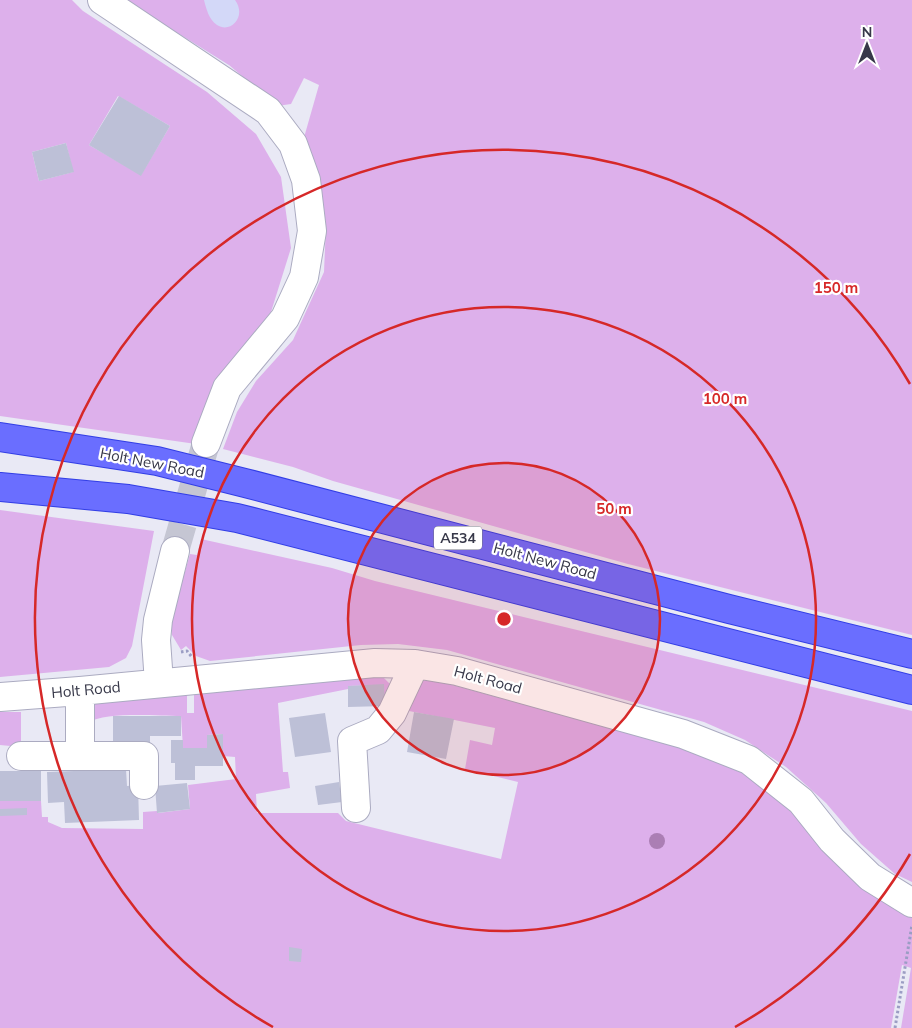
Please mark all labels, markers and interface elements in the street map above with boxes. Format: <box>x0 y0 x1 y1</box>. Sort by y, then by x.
north arrow <box>842 20 892 70</box>
text: N <box>862 23 872 41</box>
text: 150 m <box>814 278 858 297</box>
text: 100 m <box>703 389 747 408</box>
street label: Holt New Road <box>98 443 206 482</box>
text: 50 m <box>596 499 632 518</box>
road number: A534 <box>434 526 482 550</box>
street label: Holt New Road <box>492 538 599 583</box>
centre of rings <box>495 610 513 628</box>
street label: Holt Road <box>452 661 524 698</box>
street label: Holt Road <box>50 677 121 702</box>

